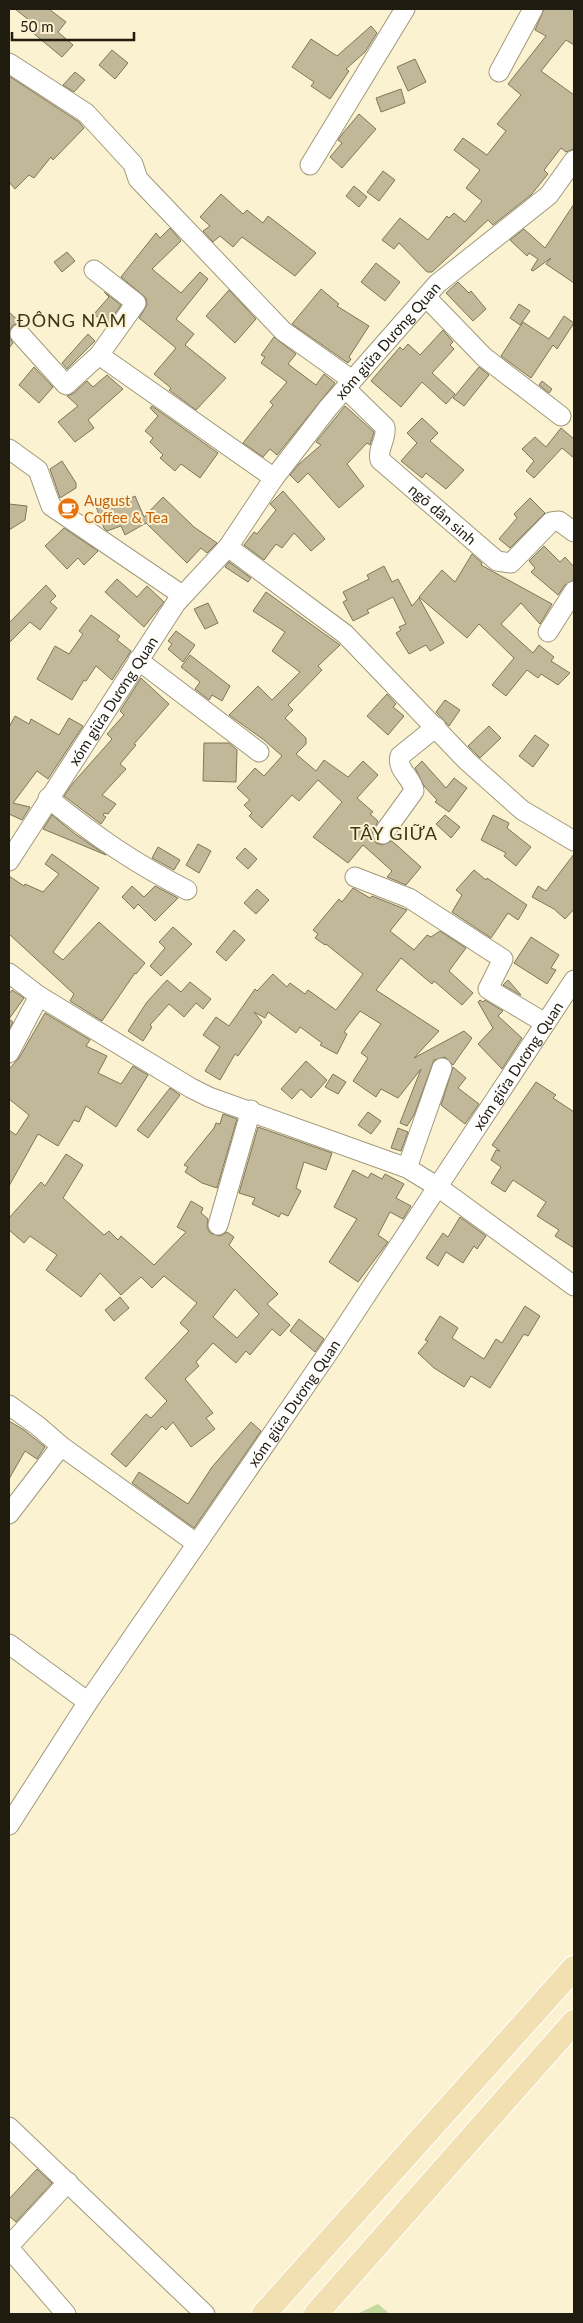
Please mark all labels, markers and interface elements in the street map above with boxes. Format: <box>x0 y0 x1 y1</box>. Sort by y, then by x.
scale bar <box>12 10 135 42</box>
text: 50 m <box>20 17 54 35</box>
street label: xóm giữa Dương Quan <box>331 278 444 403</box>
district label: ĐÔNG NAM <box>17 309 127 331</box>
street label: ngõ dân sinh <box>405 480 480 548</box>
place label: August Coffee & Tea <box>84 491 168 526</box>
cafe icon: August Coffee & Tea <box>56 497 80 521</box>
street label: xóm giữa Dương Quan <box>64 633 161 769</box>
district label: TÂY GIỮA <box>350 822 438 844</box>
street label: xóm giữa Dương Quan <box>469 998 566 1133</box>
street label: xóm giữa Dương Quan <box>244 1336 343 1470</box>

